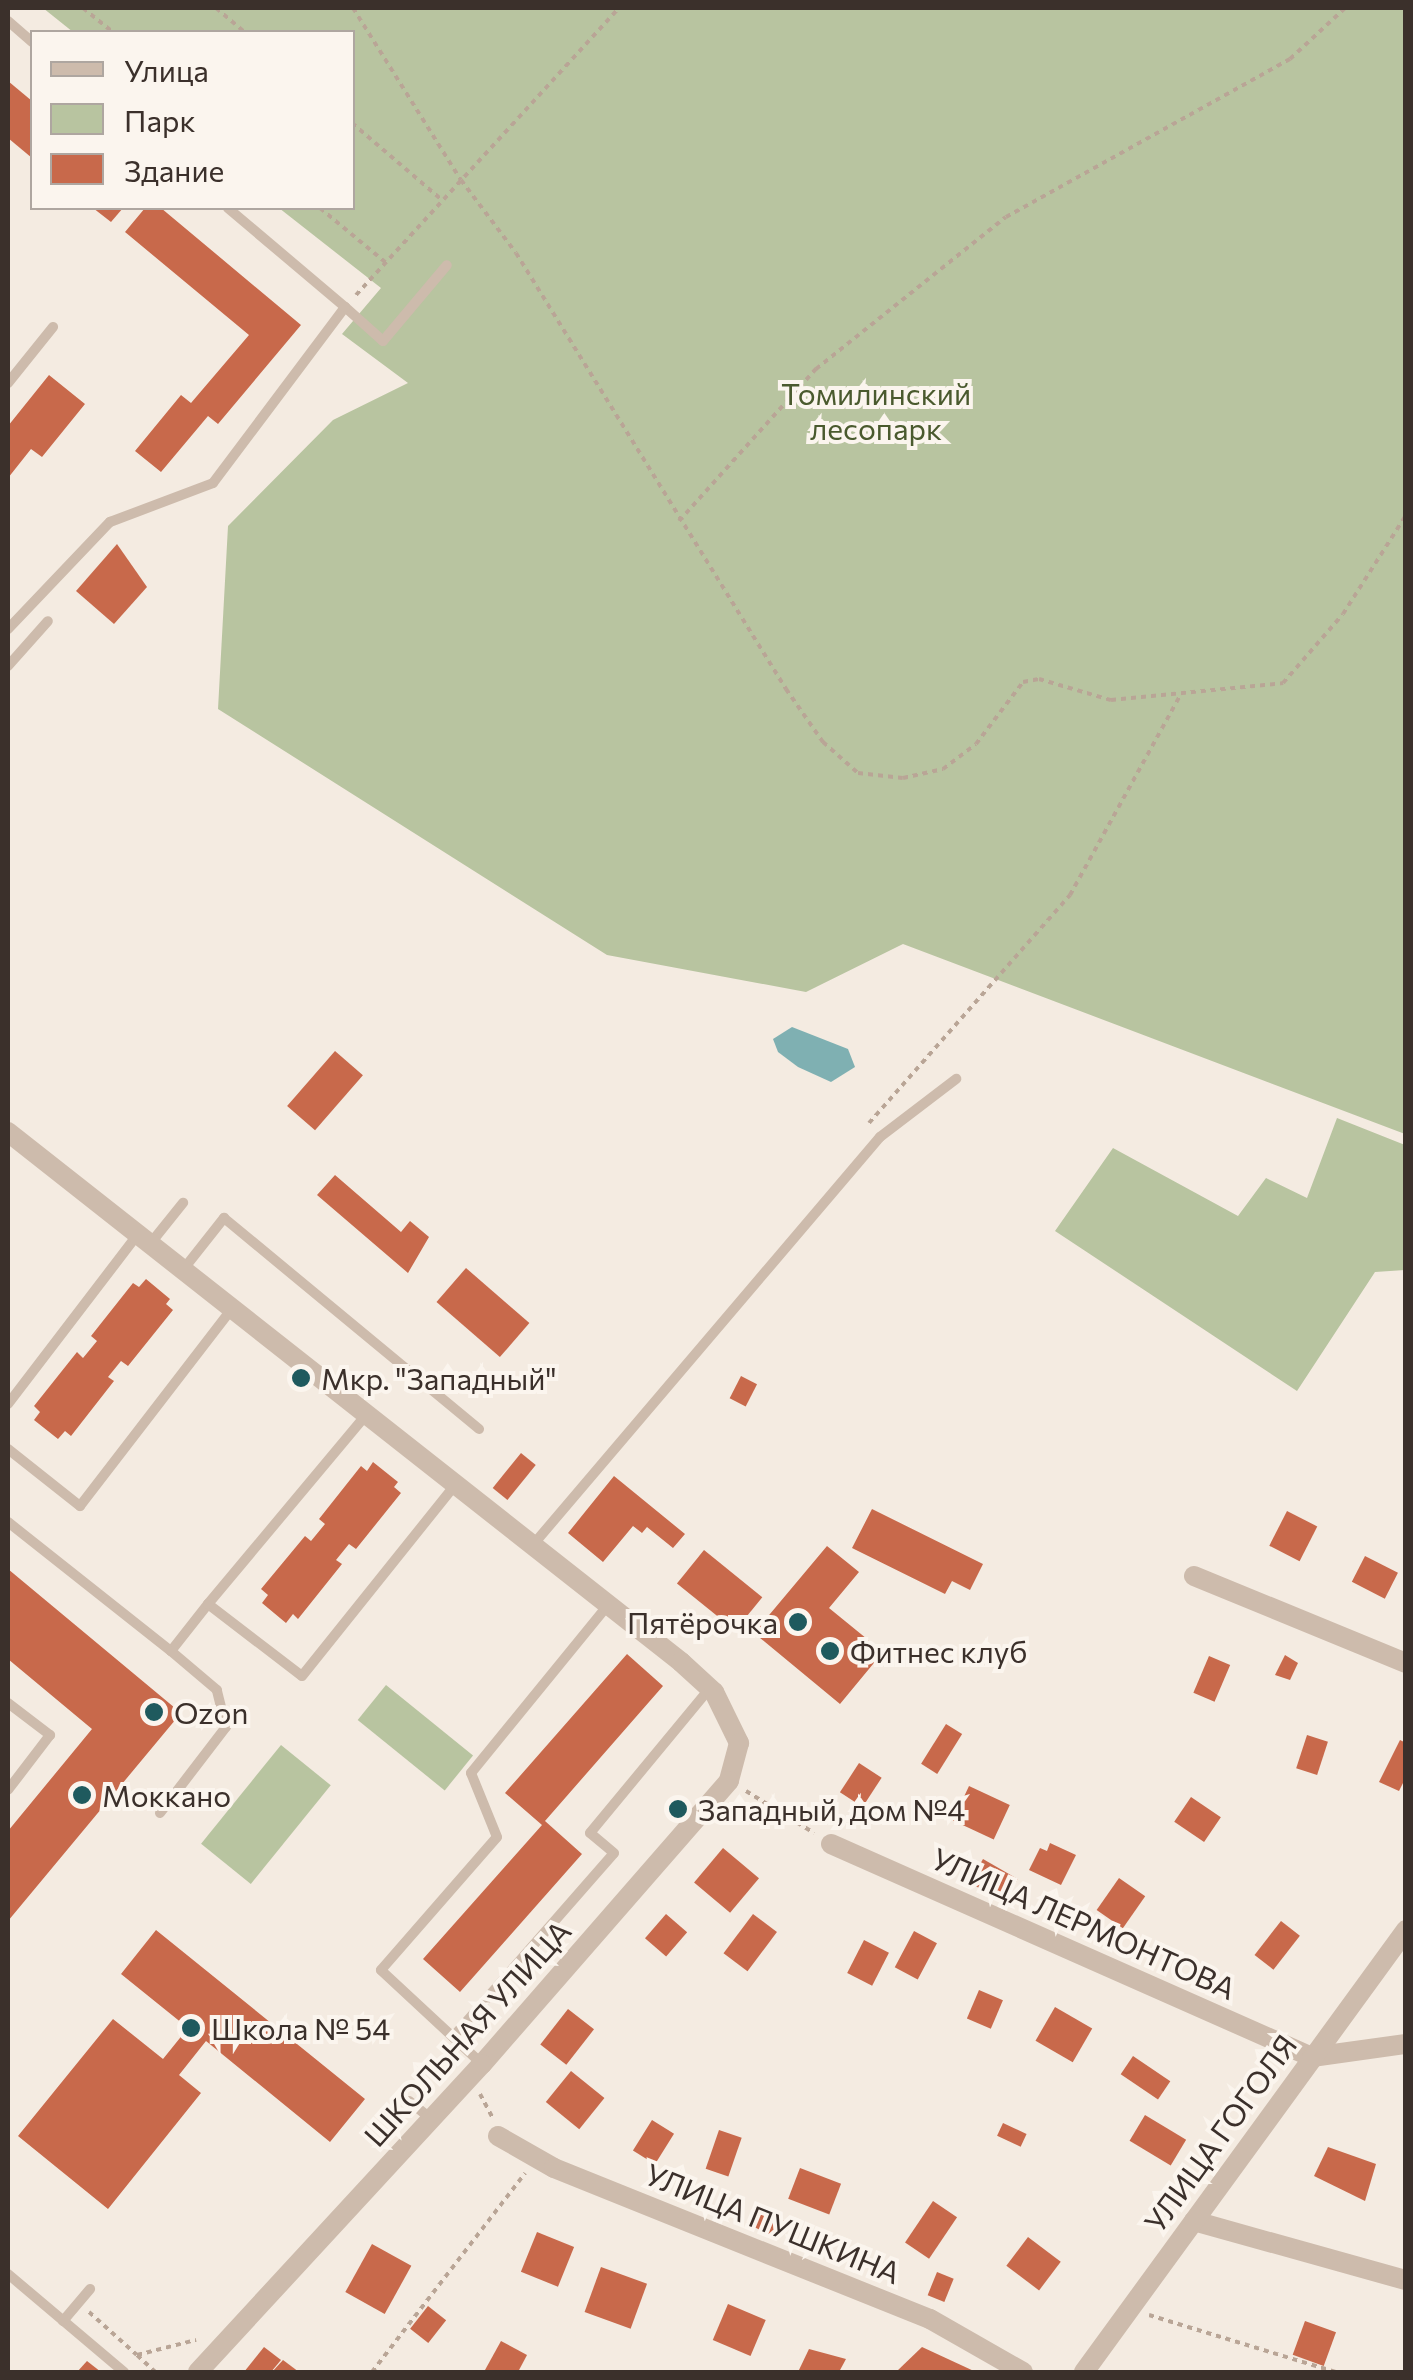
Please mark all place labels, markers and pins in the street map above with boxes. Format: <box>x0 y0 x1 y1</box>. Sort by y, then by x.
place label: Мкр. "Западный" <box>321 1360 557 1396</box>
marker: Мкр. "Западный" <box>290 1367 312 1389</box>
place label: Пятёрочка <box>627 1604 778 1640</box>
marker: Пятёрочка <box>787 1611 809 1633</box>
place label: Фитнес клуб <box>850 1633 1028 1669</box>
marker: Фитнес клуб <box>819 1640 841 1662</box>
place label: Ozon <box>174 1694 248 1730</box>
marker: Ozon <box>143 1701 165 1723</box>
place label: Моккано <box>102 1777 231 1813</box>
marker: Моккано <box>71 1784 93 1806</box>
place label: Западный, дом №4 <box>698 1791 965 1827</box>
marker: Западный, дом №4 <box>667 1798 689 1820</box>
place label: Школа № 54 <box>211 2010 390 2046</box>
marker: Школа № 54 <box>180 2017 202 2039</box>

